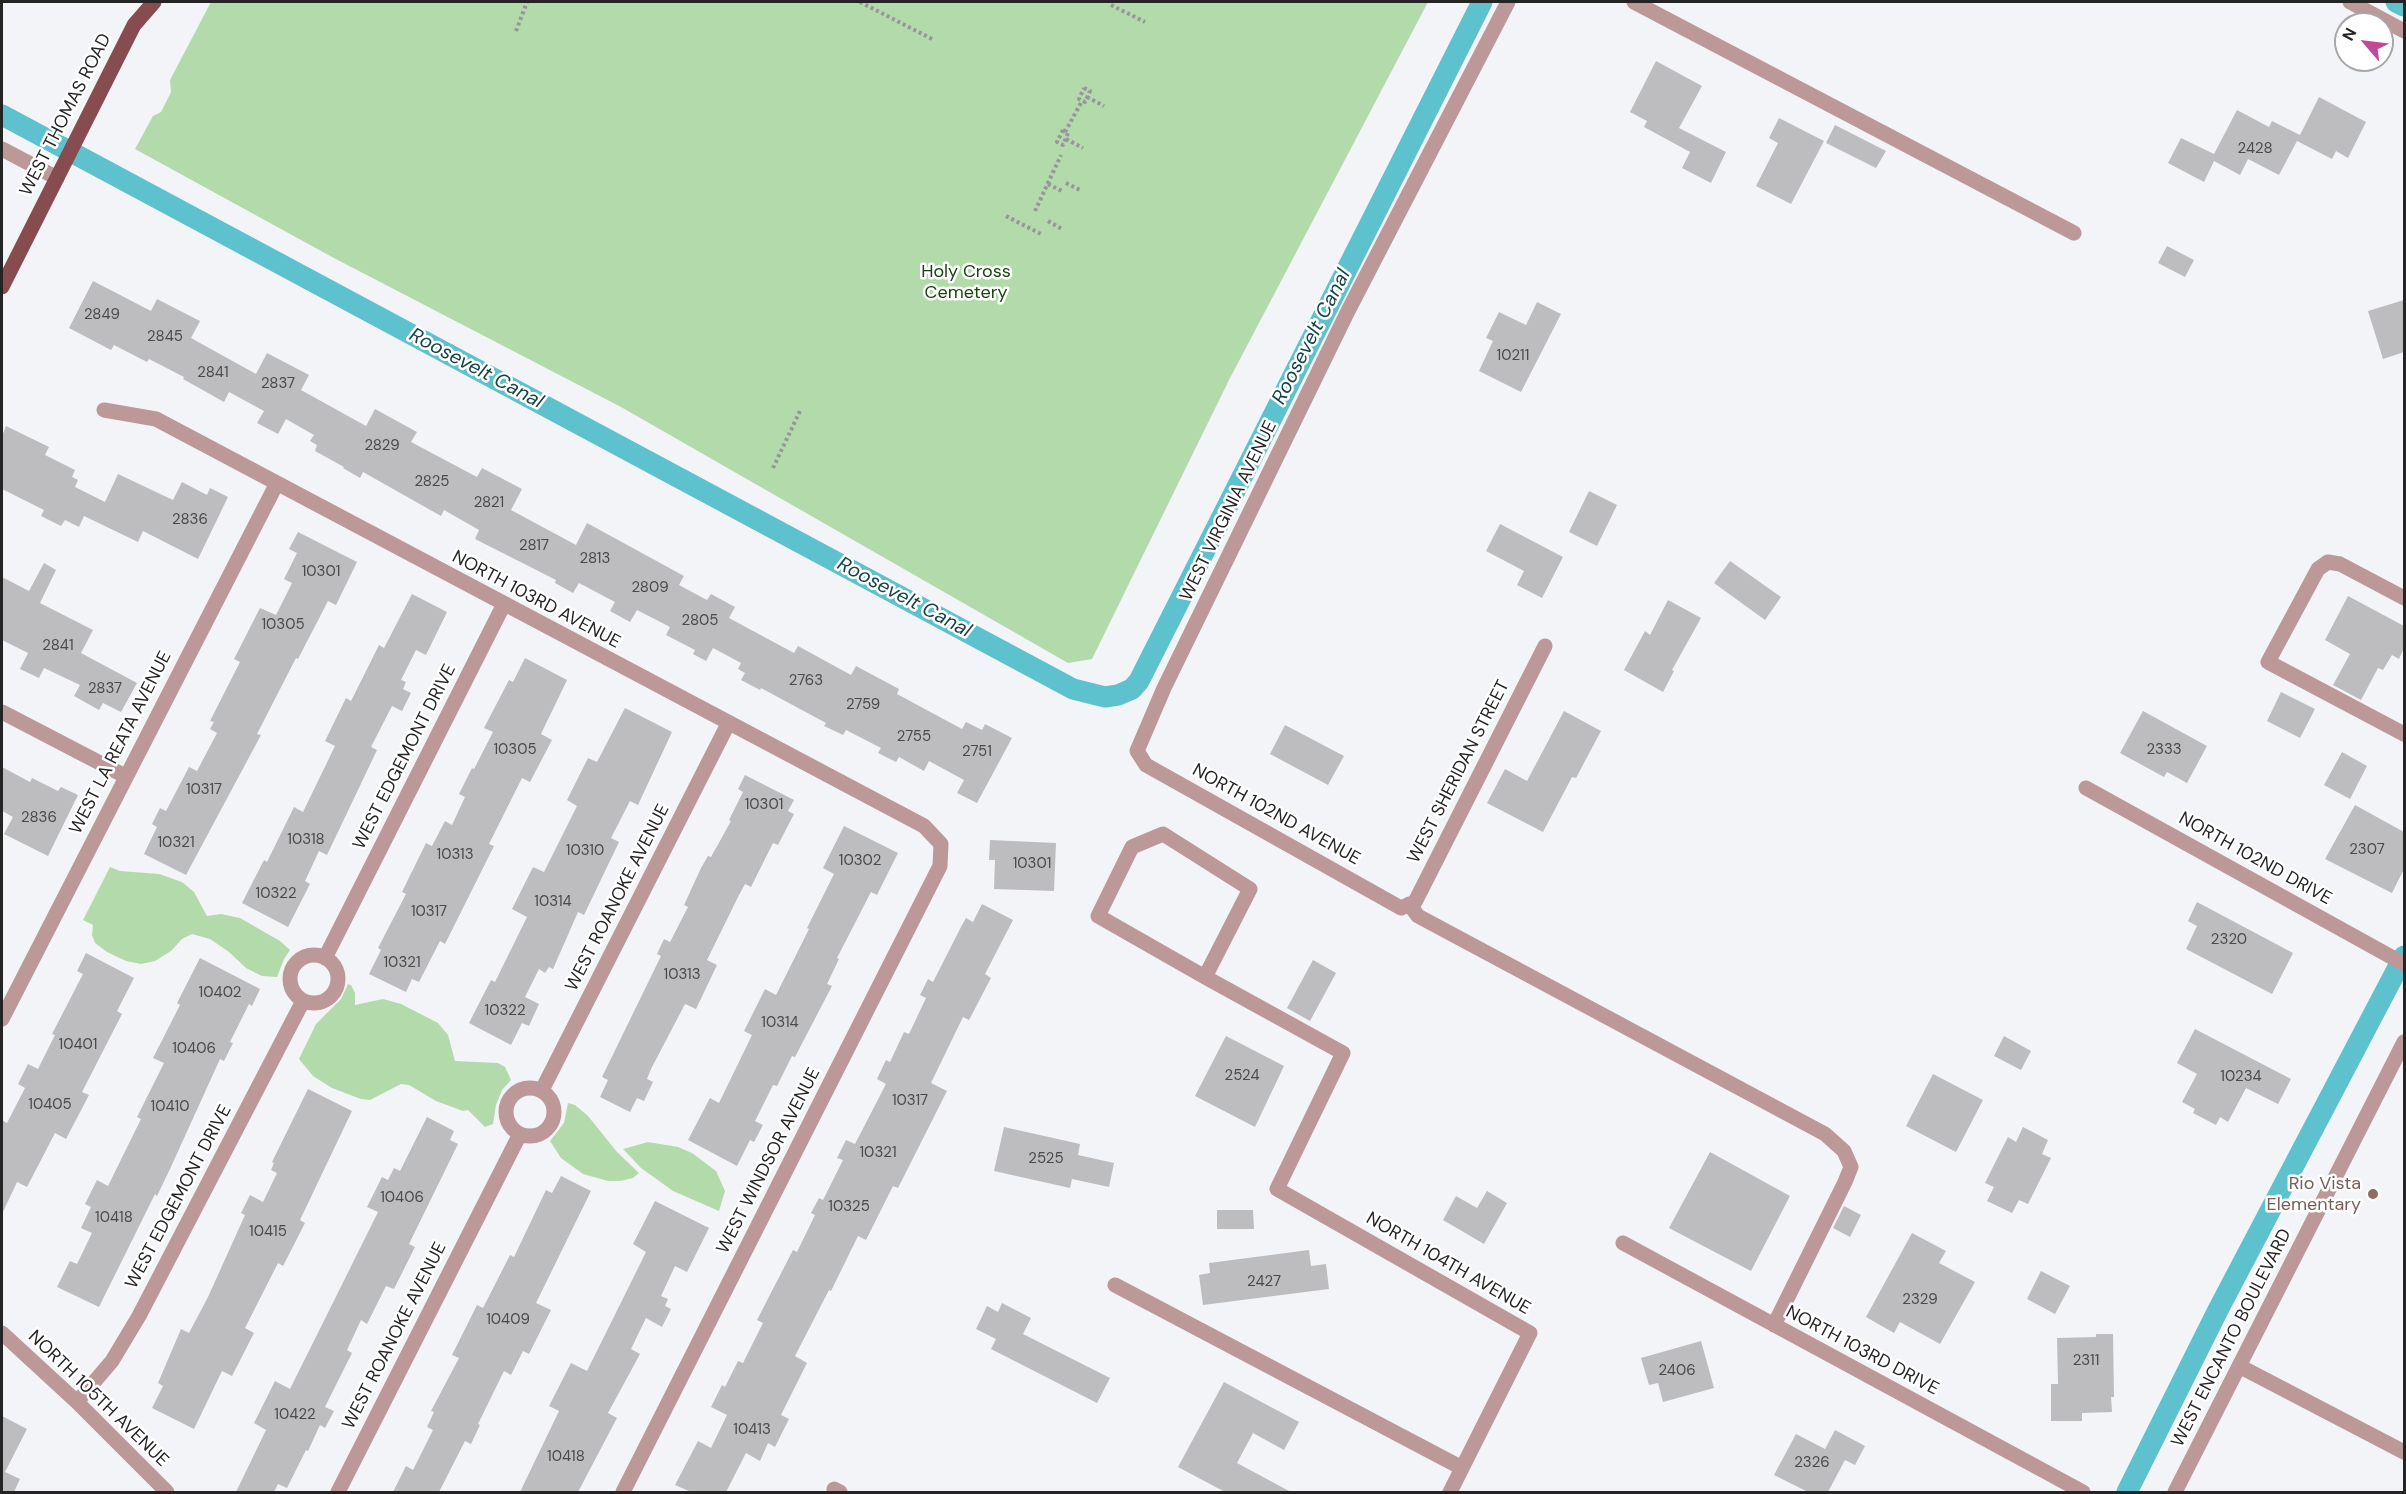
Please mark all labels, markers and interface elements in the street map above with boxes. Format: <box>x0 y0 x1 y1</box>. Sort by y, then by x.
north arrow <box>2334 12 2394 72</box>
text: N <box>2337 24 2361 44</box>
street label: WEST THOMAS ROAD <box>16 30 116 200</box>
house number: 2428 <box>2238 140 2272 158</box>
park label: Holy Cross Cemetery <box>921 261 1011 304</box>
water label: Roosevelt Canal <box>1268 266 1356 408</box>
house number: 2849 <box>84 306 120 324</box>
water label: Roosevelt Canal <box>405 324 547 414</box>
house number: 2845 <box>147 328 183 346</box>
house number: 10211 <box>1497 347 1529 365</box>
house number: 2841 <box>197 364 229 382</box>
house number: 2837 <box>261 375 295 393</box>
street label: WEST VIRGINIA AVENUE <box>1176 417 1282 605</box>
house number: 2829 <box>364 437 400 455</box>
house number: 2825 <box>414 473 450 491</box>
house number: 2821 <box>474 494 504 512</box>
house number: 2836 <box>172 511 208 529</box>
house number: 2817 <box>519 537 549 555</box>
street label: NORTH 103RD AVENUE <box>448 546 624 654</box>
house number: 2813 <box>580 550 610 568</box>
water label: Roosevelt Canal <box>833 553 975 643</box>
house number: 10301 <box>302 563 340 581</box>
house number: 2809 <box>631 579 669 597</box>
house number: 2805 <box>682 612 718 630</box>
house number: 10305 <box>261 616 305 634</box>
house number: 2841 <box>42 637 74 655</box>
street label: WEST LA REATA AVENUE <box>65 648 177 838</box>
street label: WEST EDGEMONT DRIVE <box>349 661 461 853</box>
house number: 2763 <box>789 672 823 690</box>
street label: WEST SHERIDAN STREET <box>1403 677 1515 867</box>
house number: 2837 <box>88 680 122 698</box>
house number: 2759 <box>846 696 880 714</box>
house number: 2755 <box>897 728 931 746</box>
house number: 10305 <box>493 741 537 759</box>
house number: 2333 <box>2146 741 2182 759</box>
house number: 2751 <box>962 743 992 761</box>
street label: NORTH 102ND AVENUE <box>1188 760 1364 870</box>
house number: 10317 <box>186 781 222 799</box>
house number: 10301 <box>745 796 783 814</box>
street label: WEST ROANOKE AVENUE <box>561 801 675 995</box>
street label: NORTH 102ND DRIVE <box>2175 808 2335 910</box>
house number: 2836 <box>21 809 57 827</box>
house number: 10318 <box>287 831 325 849</box>
house number: 10321 <box>157 834 195 852</box>
house number: 2307 <box>2349 841 2385 859</box>
house number: 10310 <box>566 842 604 860</box>
house number: 10313 <box>436 846 474 864</box>
house number: 10302 <box>839 852 881 870</box>
house number: 10301 <box>1013 855 1051 873</box>
house number: 10322 <box>255 885 297 903</box>
house number: 10314 <box>534 893 572 911</box>
house number: 10317 <box>411 903 447 921</box>
house number: 2320 <box>2211 931 2247 949</box>
house number: 10321 <box>383 954 421 972</box>
house number: 10313 <box>663 966 701 984</box>
house number: 10402 <box>199 984 241 1002</box>
house number: 10322 <box>484 1002 526 1020</box>
house number: 10314 <box>761 1014 799 1032</box>
house number: 10401 <box>59 1036 97 1054</box>
house number: 10406 <box>172 1040 216 1058</box>
street label: WEST WINDSOR AVENUE <box>713 1064 825 1258</box>
house number: 2524 <box>1224 1067 1260 1085</box>
house number: 10234 <box>2220 1068 2262 1086</box>
house number: 10317 <box>892 1092 928 1110</box>
house number: 10405 <box>28 1096 72 1114</box>
house number: 10410 <box>151 1098 189 1116</box>
street label: WEST EDGEMONT DRIVE <box>121 1101 237 1293</box>
house number: 10321 <box>859 1144 897 1162</box>
house number: 2525 <box>1028 1150 1064 1168</box>
place label: Rio Vista Elementary <box>2266 1173 2361 1216</box>
marker: Rio Vista Elementary <box>2366 1187 2380 1201</box>
house number: 10406 <box>380 1189 424 1207</box>
house number: 10325 <box>828 1198 870 1216</box>
street label: NORTH 104TH AVENUE <box>1362 1208 1534 1320</box>
house number: 10418 <box>95 1209 133 1227</box>
house number: 10415 <box>249 1223 287 1241</box>
street label: WEST ENCANTO BOULEVARD <box>2167 1225 2297 1451</box>
street label: WEST ROANOKE AVENUE <box>338 1239 452 1433</box>
house number: 2427 <box>1247 1273 1281 1291</box>
house number: 2329 <box>1902 1291 1938 1309</box>
street label: NORTH 103RD DRIVE <box>1782 1302 1942 1400</box>
house number: 10409 <box>486 1311 530 1329</box>
street label: NORTH 105TH AVENUE <box>23 1326 173 1472</box>
house number: 2311 <box>2073 1352 2099 1370</box>
house number: 2406 <box>1658 1362 1696 1380</box>
house number: 10422 <box>274 1406 316 1424</box>
house number: 10413 <box>733 1421 771 1439</box>
house number: 10418 <box>547 1448 585 1466</box>
house number: 2326 <box>1794 1454 1830 1472</box>

